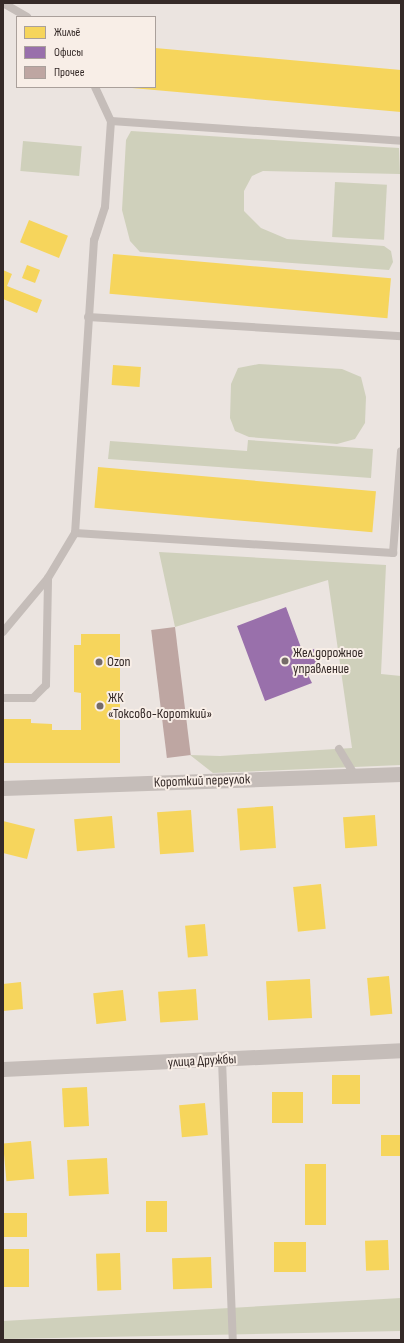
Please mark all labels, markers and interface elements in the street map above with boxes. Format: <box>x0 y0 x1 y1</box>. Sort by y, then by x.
legend <box>16 16 156 88</box>
text: Жильё <box>54 25 80 40</box>
text: Офисы <box>54 45 83 60</box>
text: Прочее <box>54 65 85 80</box>
place label: Жел.дорожное управление <box>293 645 363 678</box>
place label: Ozon <box>107 654 131 670</box>
marker: Жел.дорожное управление <box>280 656 290 666</box>
marker: Ozon <box>94 657 104 667</box>
place label: ЖК «Токсово-Короткий» <box>108 690 212 722</box>
marker: ЖК «Токсово-Короткий» <box>95 701 105 711</box>
street label: Короткий переулок <box>154 771 250 791</box>
street label: улица Дружбы <box>167 1051 237 1071</box>

